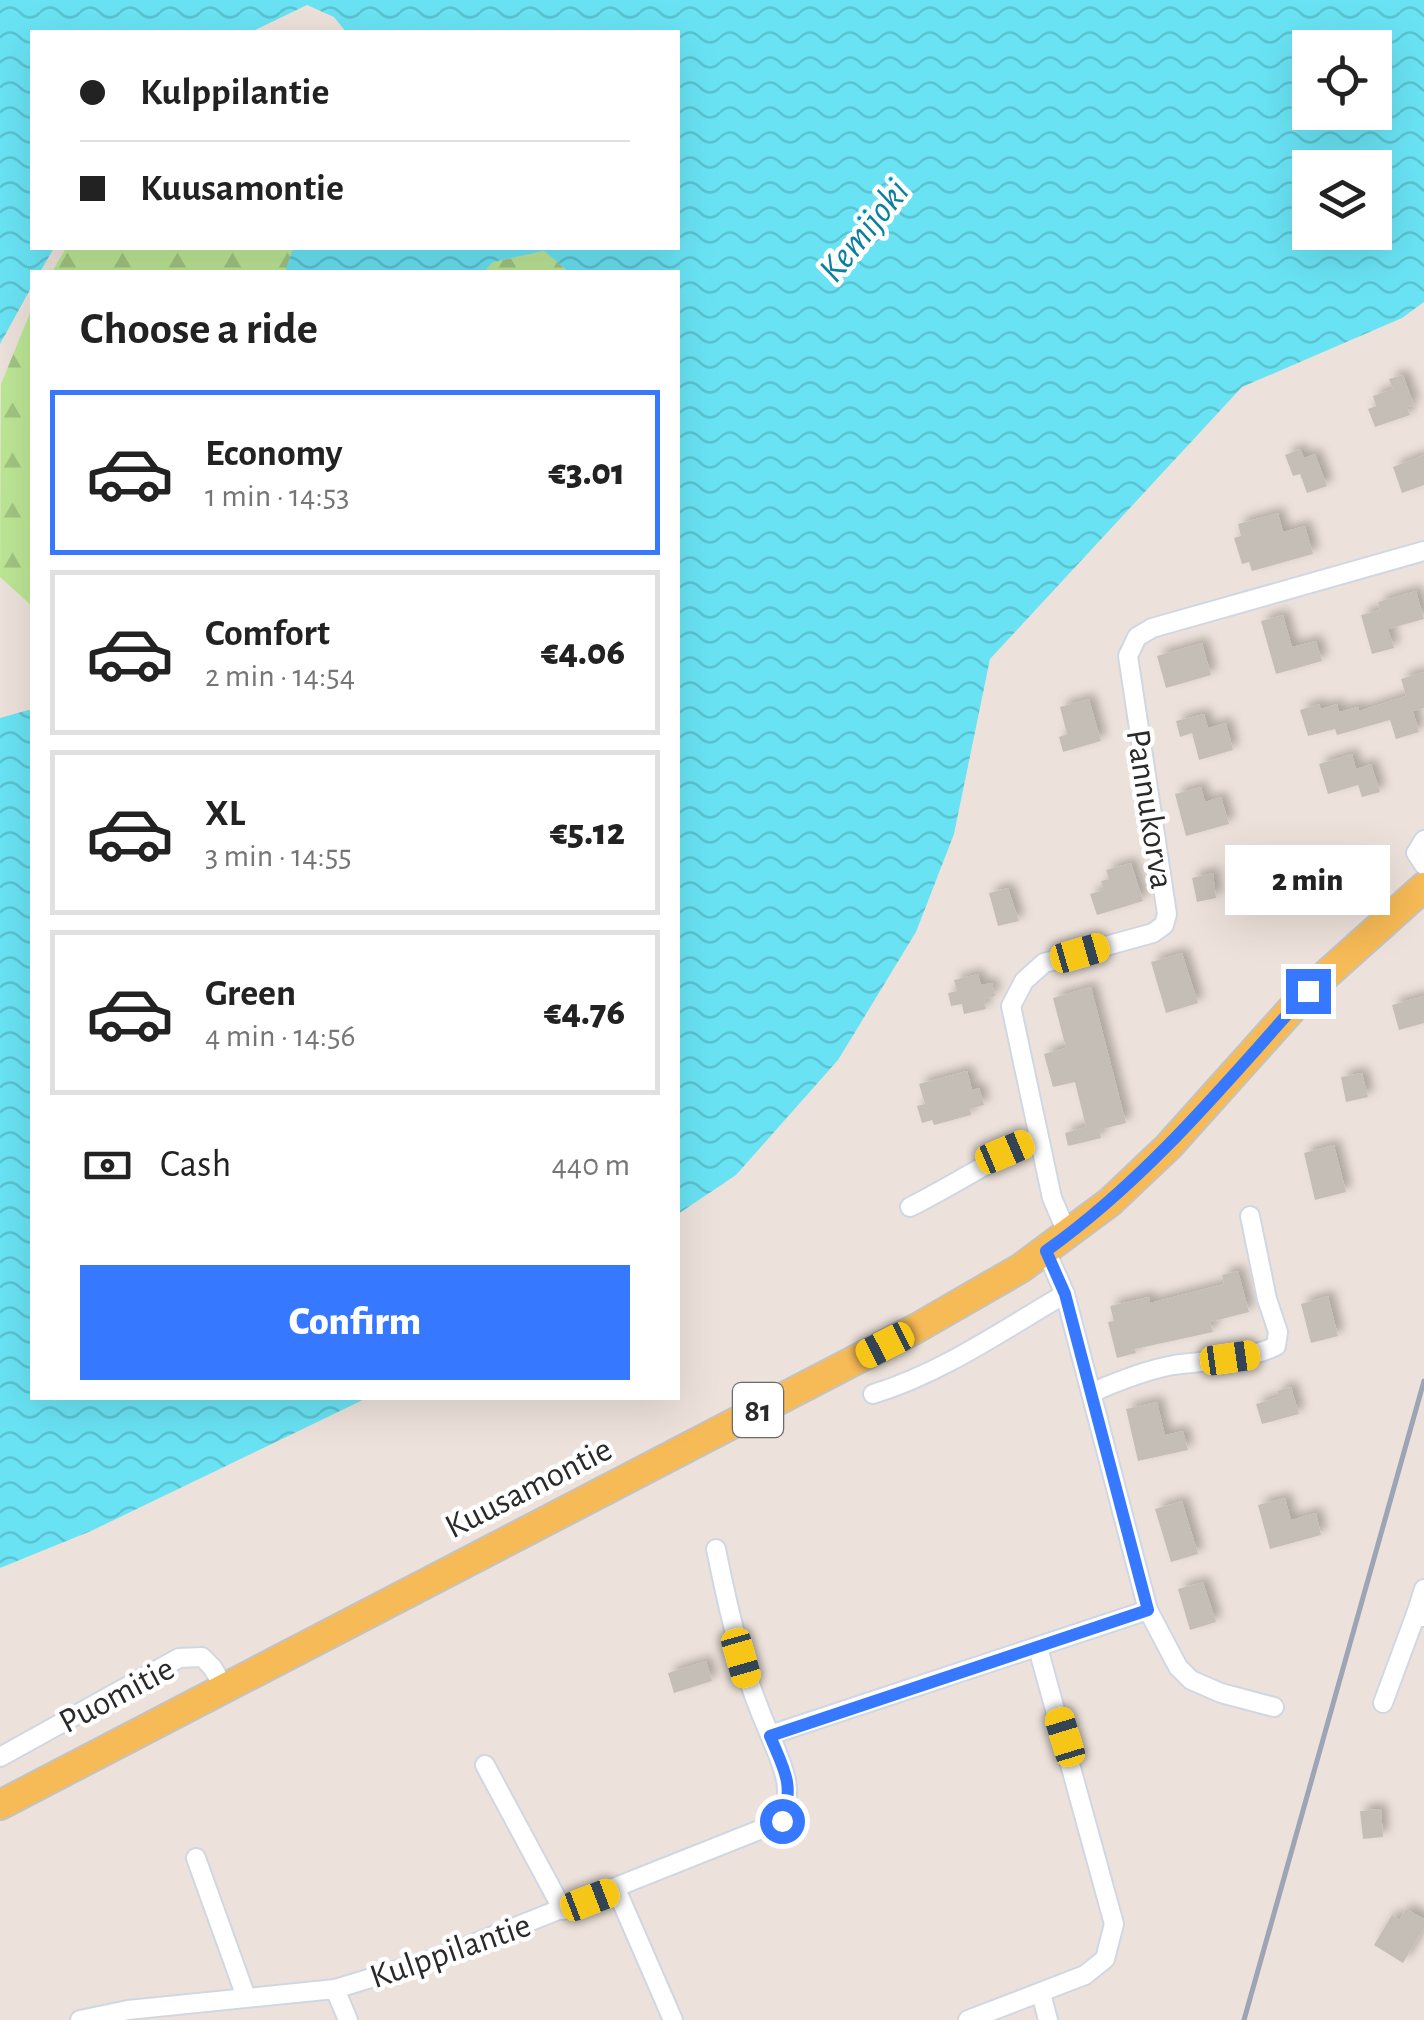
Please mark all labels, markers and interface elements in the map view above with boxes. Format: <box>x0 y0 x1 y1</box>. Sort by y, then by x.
map controls <box>1292 30 1392 250</box>
button: locate <box>1292 30 1392 130</box>
text: Kulppilantie <box>140 74 329 112</box>
button: layers <box>1292 150 1392 250</box>
text: Kuusamontie <box>140 170 344 208</box>
water label: Kemijoki <box>812 173 917 289</box>
text: Choose a ride <box>80 307 318 352</box>
icon: car <box>85 428 175 518</box>
text: Economy <box>205 435 343 473</box>
text: €3.01 <box>549 454 625 492</box>
text: 1 min · 14:53 <box>205 480 349 512</box>
icon: car <box>85 608 175 698</box>
text: Comfort <box>205 615 330 653</box>
text: €4.06 <box>541 634 625 672</box>
text: 2 min · 14:54 <box>205 660 355 692</box>
street label: Pannukorva <box>1120 727 1179 892</box>
icon: car <box>85 788 175 878</box>
text: XL <box>205 795 245 833</box>
text: €5.12 <box>550 814 625 852</box>
text: 3 min · 14:55 <box>205 840 352 872</box>
callout: 2 min <box>1226 846 1390 916</box>
text: 2 min <box>1272 864 1343 896</box>
car <box>1047 930 1113 976</box>
icon: car <box>85 968 175 1058</box>
route end <box>1286 969 1331 1014</box>
text: Green <box>205 975 296 1013</box>
text: €4.76 <box>544 994 625 1032</box>
text: 4 min · 14:56 <box>205 1020 356 1052</box>
car <box>972 1126 1038 1178</box>
icon: cash <box>80 1138 135 1193</box>
text: Cash <box>160 1146 231 1184</box>
text: 440 m <box>551 1149 630 1181</box>
button: Confirm <box>80 1265 630 1380</box>
car <box>851 1318 919 1372</box>
car <box>1198 1339 1262 1377</box>
road number: 81 <box>733 1383 783 1437</box>
street label: Kuusamontie <box>440 1431 618 1545</box>
car <box>718 1625 764 1691</box>
street label: Puomitie <box>53 1651 180 1740</box>
car <box>1042 1704 1088 1770</box>
route start <box>760 1799 805 1844</box>
car <box>557 1875 623 1925</box>
street label: Kulppilantie <box>366 1908 535 1995</box>

